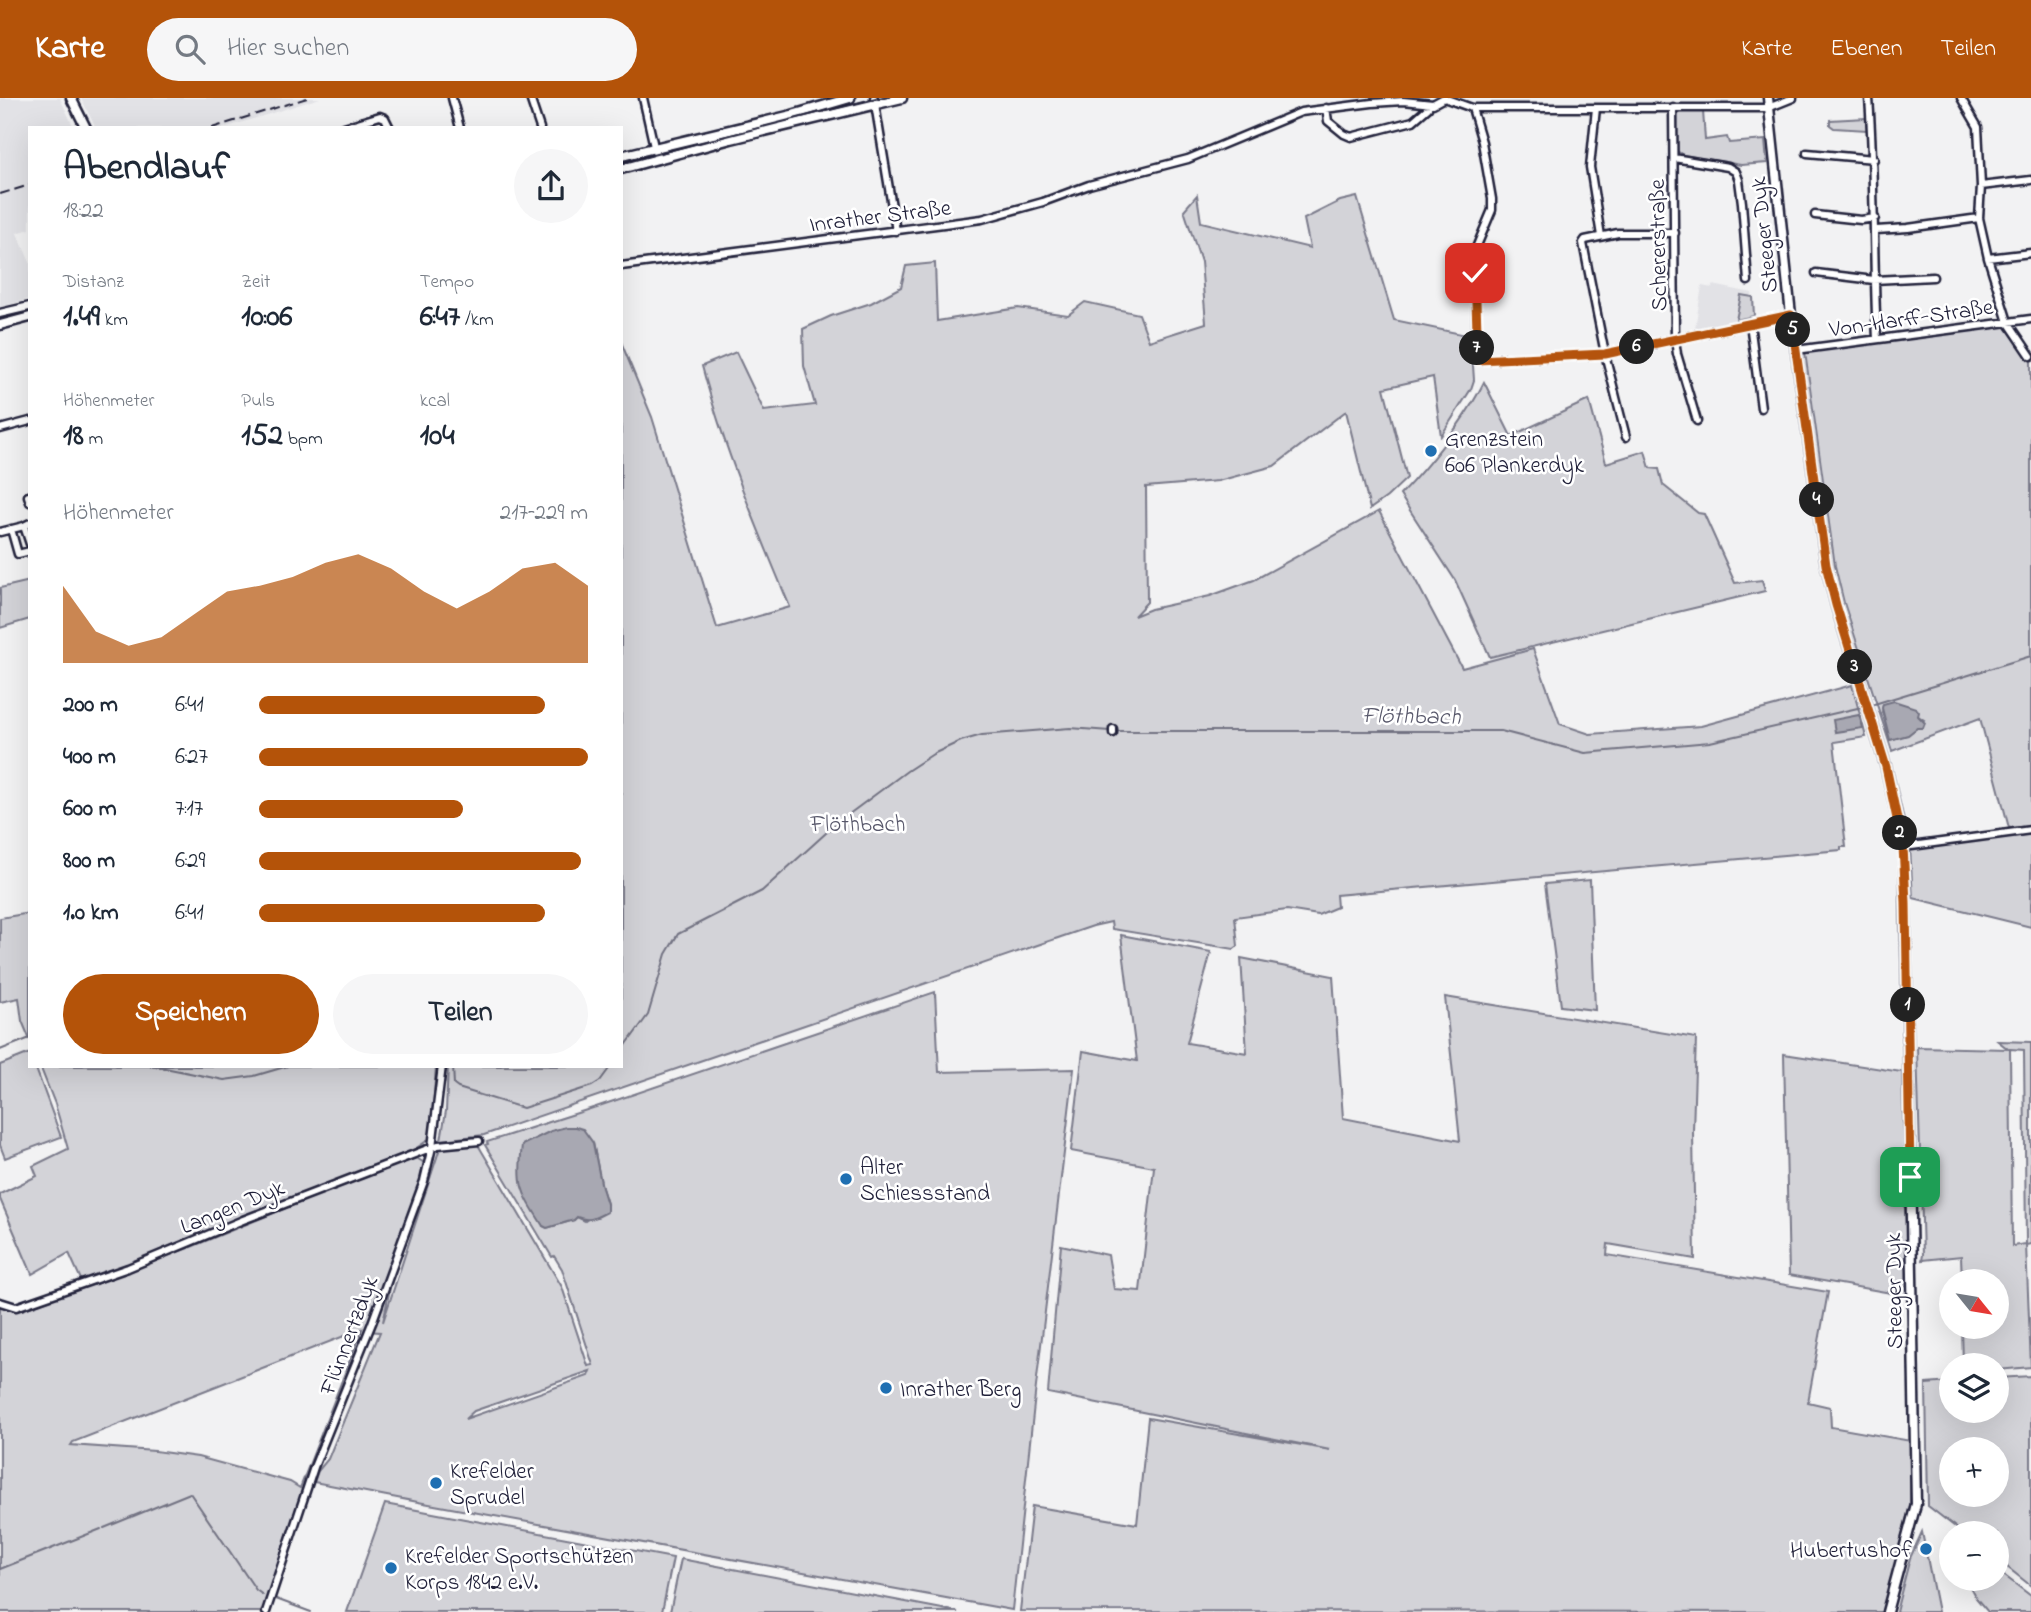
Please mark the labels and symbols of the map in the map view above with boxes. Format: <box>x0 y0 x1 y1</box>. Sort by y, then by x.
street label: Steeger Dyk <box>1743 174 1790 294</box>
street label: Schererstraße <box>1642 178 1677 311</box>
street label: Inrather Straße <box>808 192 954 243</box>
pin <box>1445 243 1505 303</box>
street label: Von-Harff-Straße <box>1826 292 1996 347</box>
pin: 5 <box>1776 313 1811 348</box>
pin: 7 <box>1460 330 1494 366</box>
pin: 6 <box>1620 330 1654 364</box>
place label: Grenzstein 606 Plankerdyk <box>1445 424 1585 485</box>
marker: Grenzstein 606 Plankerdyk <box>1423 443 1439 459</box>
pin: 4 <box>1800 482 1834 518</box>
pin: 3 <box>1838 650 1872 684</box>
water label: Flöthbach <box>1361 699 1461 736</box>
park label: Flöthbach <box>809 809 906 842</box>
pin: 2 <box>1882 816 1918 850</box>
pin: 1 <box>1890 988 1926 1023</box>
pin <box>1880 1147 1940 1207</box>
place label: Alter Schiessstand <box>860 1152 990 1211</box>
marker: Alter Schiessstand <box>838 1171 854 1187</box>
street label: Langen Dyk <box>176 1172 292 1246</box>
street label: Steeger Dyk <box>1878 1232 1915 1349</box>
north arrow <box>1939 1269 2009 1339</box>
street label: Flünnertzdyk <box>312 1271 390 1402</box>
place label: Inrather Berg <box>900 1374 1021 1408</box>
marker: Inrather Berg <box>878 1380 894 1396</box>
place label: Krefelder Sprudel <box>450 1456 535 1515</box>
marker: Krefelder Sprudel <box>428 1475 444 1491</box>
place label: Hubertushof <box>1790 1535 1912 1568</box>
place label: Krefelder Sportschützen Korps 1842 e.V. <box>405 1541 634 1600</box>
marker: Hubertushof <box>1918 1541 1934 1557</box>
marker: Krefelder Sportschützen Korps 1842 e.V. <box>383 1560 399 1576</box>

